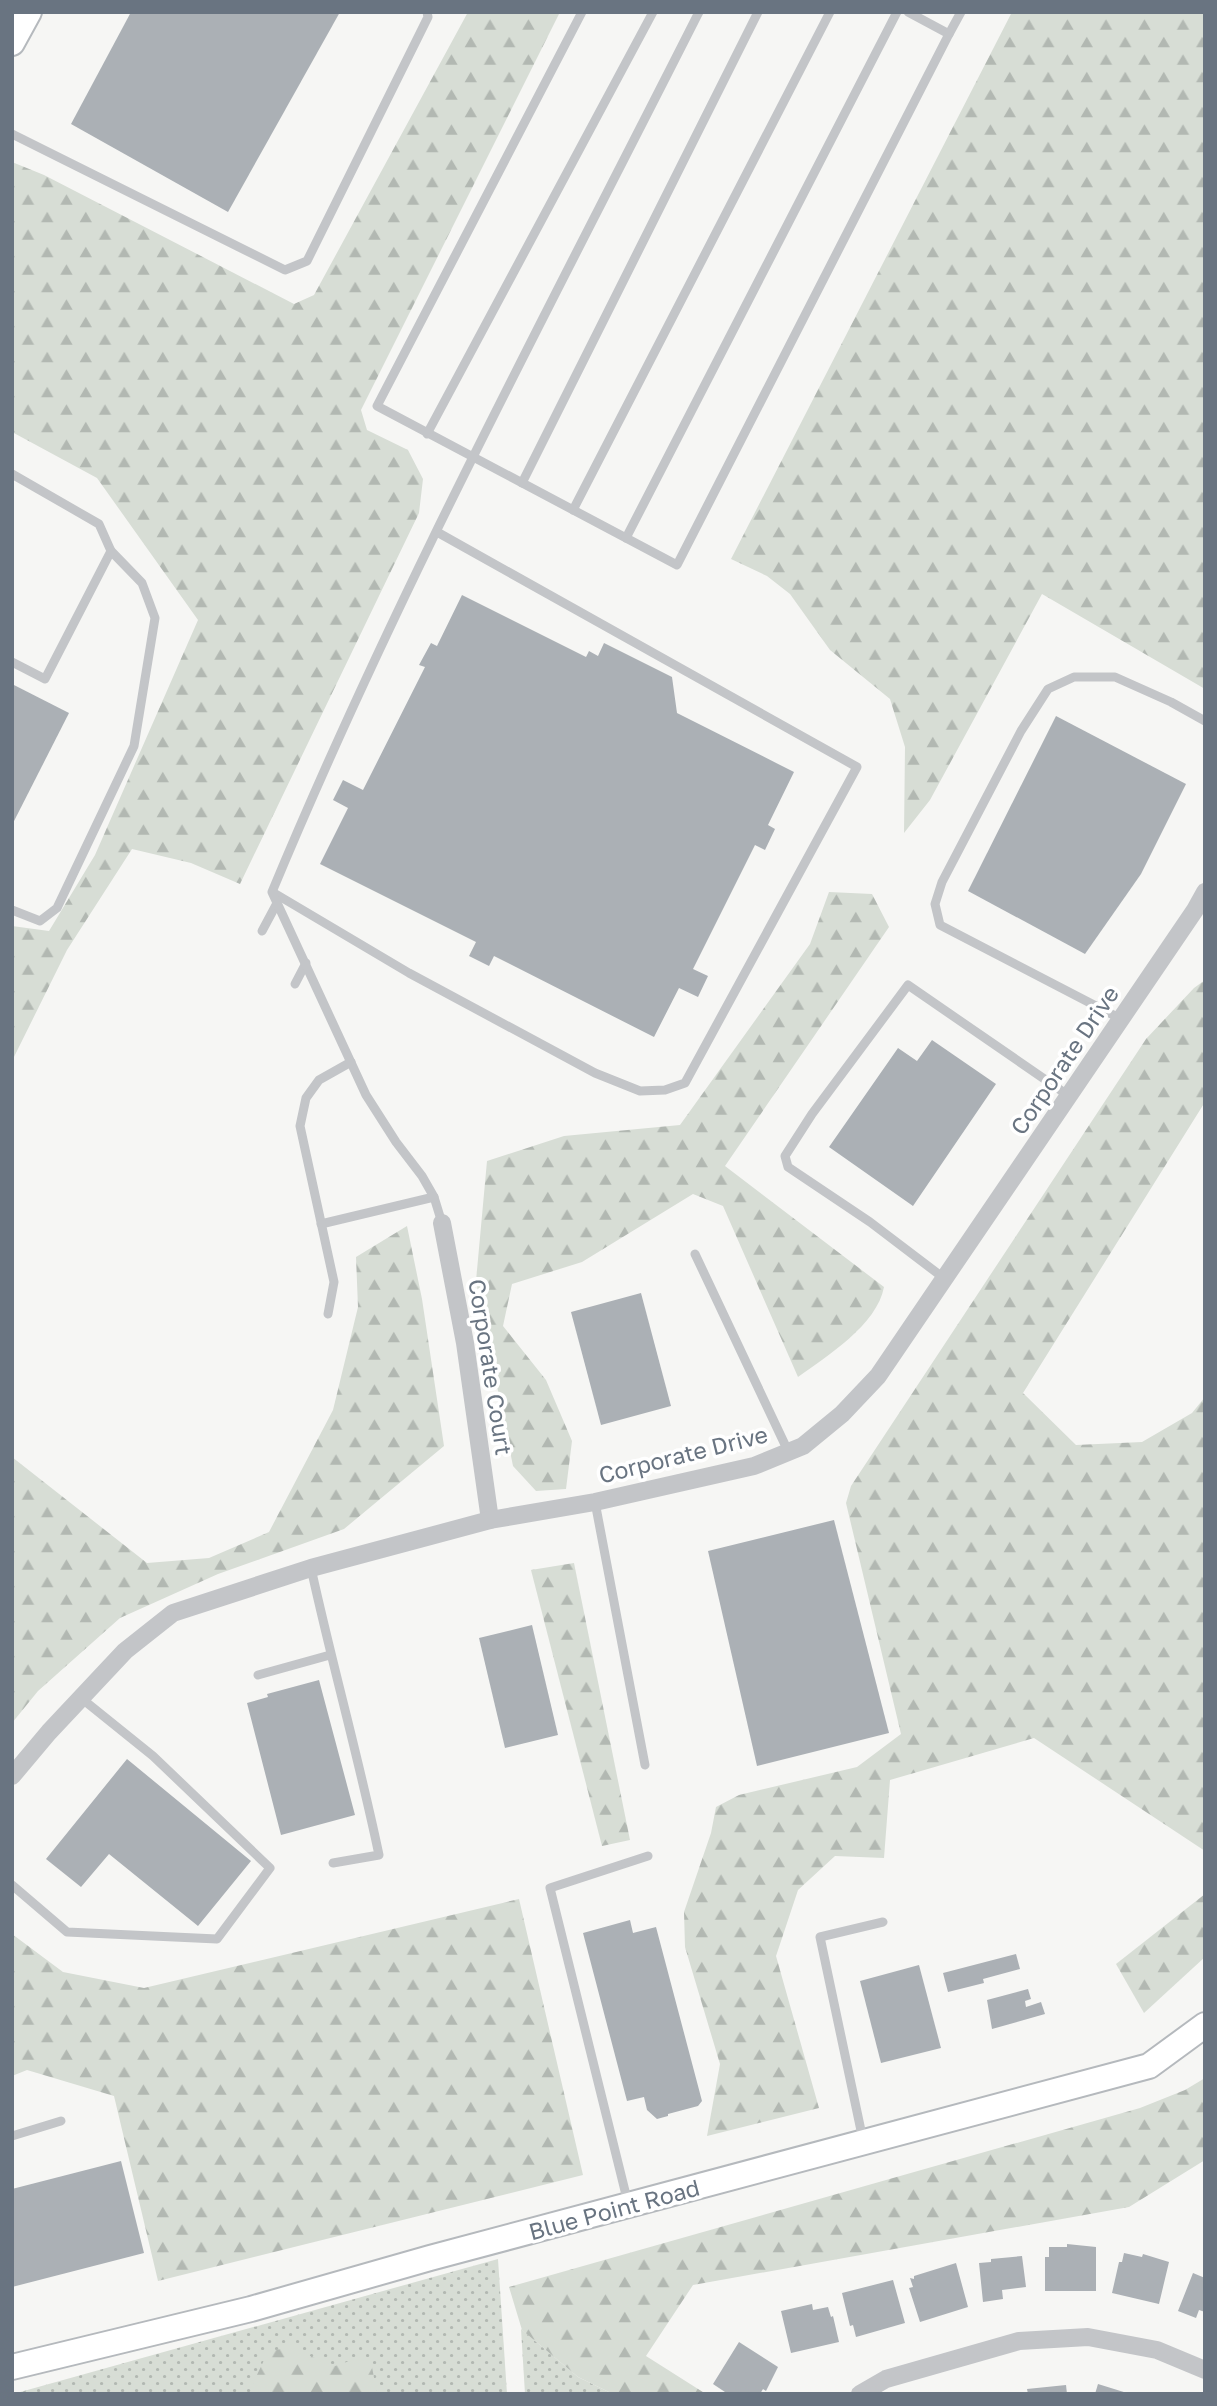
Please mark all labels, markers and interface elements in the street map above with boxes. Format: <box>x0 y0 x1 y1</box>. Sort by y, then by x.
street label: Corporate Drive <box>1004 980 1124 1140</box>
street label: Corporate Court <box>463 1277 519 1457</box>
street label: Corporate Drive <box>596 1419 770 1489</box>
street label: Blue Point Road <box>525 2173 703 2245</box>

